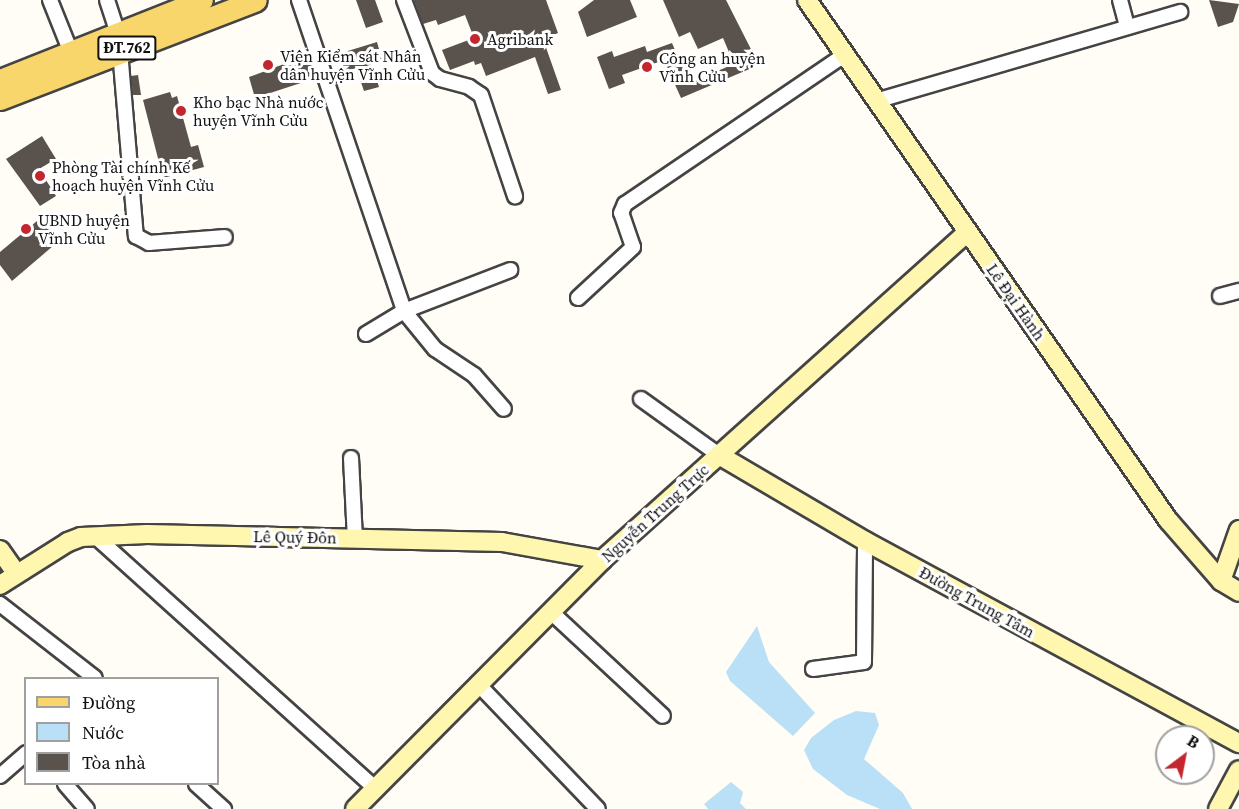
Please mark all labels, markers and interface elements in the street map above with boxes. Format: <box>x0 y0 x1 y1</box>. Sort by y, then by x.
place label: Agribank <box>487 29 553 49</box>
marker: Agribank <box>468 32 482 46</box>
road number: ĐT.762 <box>97 36 157 60</box>
place label: Viện Kiểm sát Nhân dân huyện Vĩnh Cửu <box>280 46 426 84</box>
place label: Công an huyện Vĩnh Cửu <box>659 48 765 86</box>
marker: Viện Kiểm sát Nhân dân huyện Vĩnh Cửu <box>261 58 275 72</box>
marker: Công an huyện Vĩnh Cửu <box>640 60 654 74</box>
place label: Kho bạc Nhà nước huyện Vĩnh Cửu <box>193 92 323 130</box>
marker: Kho bạc Nhà nước huyện Vĩnh Cửu <box>174 104 188 118</box>
place label: Phòng Tài chính Kế hoạch huyện Vĩnh Cửu <box>52 157 215 195</box>
marker: Phòng Tài chính Kế hoạch huyện Vĩnh Cửu <box>33 169 47 183</box>
place label: UBND huyện Vĩnh Cửu <box>38 210 130 248</box>
marker: UBND huyện Vĩnh Cửu <box>19 222 33 236</box>
street label: Lê Đại Hành <box>983 260 1049 344</box>
street label: Nguyễn Trung Trực <box>597 460 713 566</box>
street label: Lê Quý Đôn <box>253 527 337 547</box>
street label: Đường Trung Tâm <box>916 562 1038 642</box>
legend <box>24 677 219 785</box>
text: Đường <box>82 690 135 715</box>
text: Nước <box>82 720 124 745</box>
north arrow <box>1155 725 1215 785</box>
text: B <box>1183 729 1204 754</box>
text: Tòa nhà <box>82 750 146 775</box>

